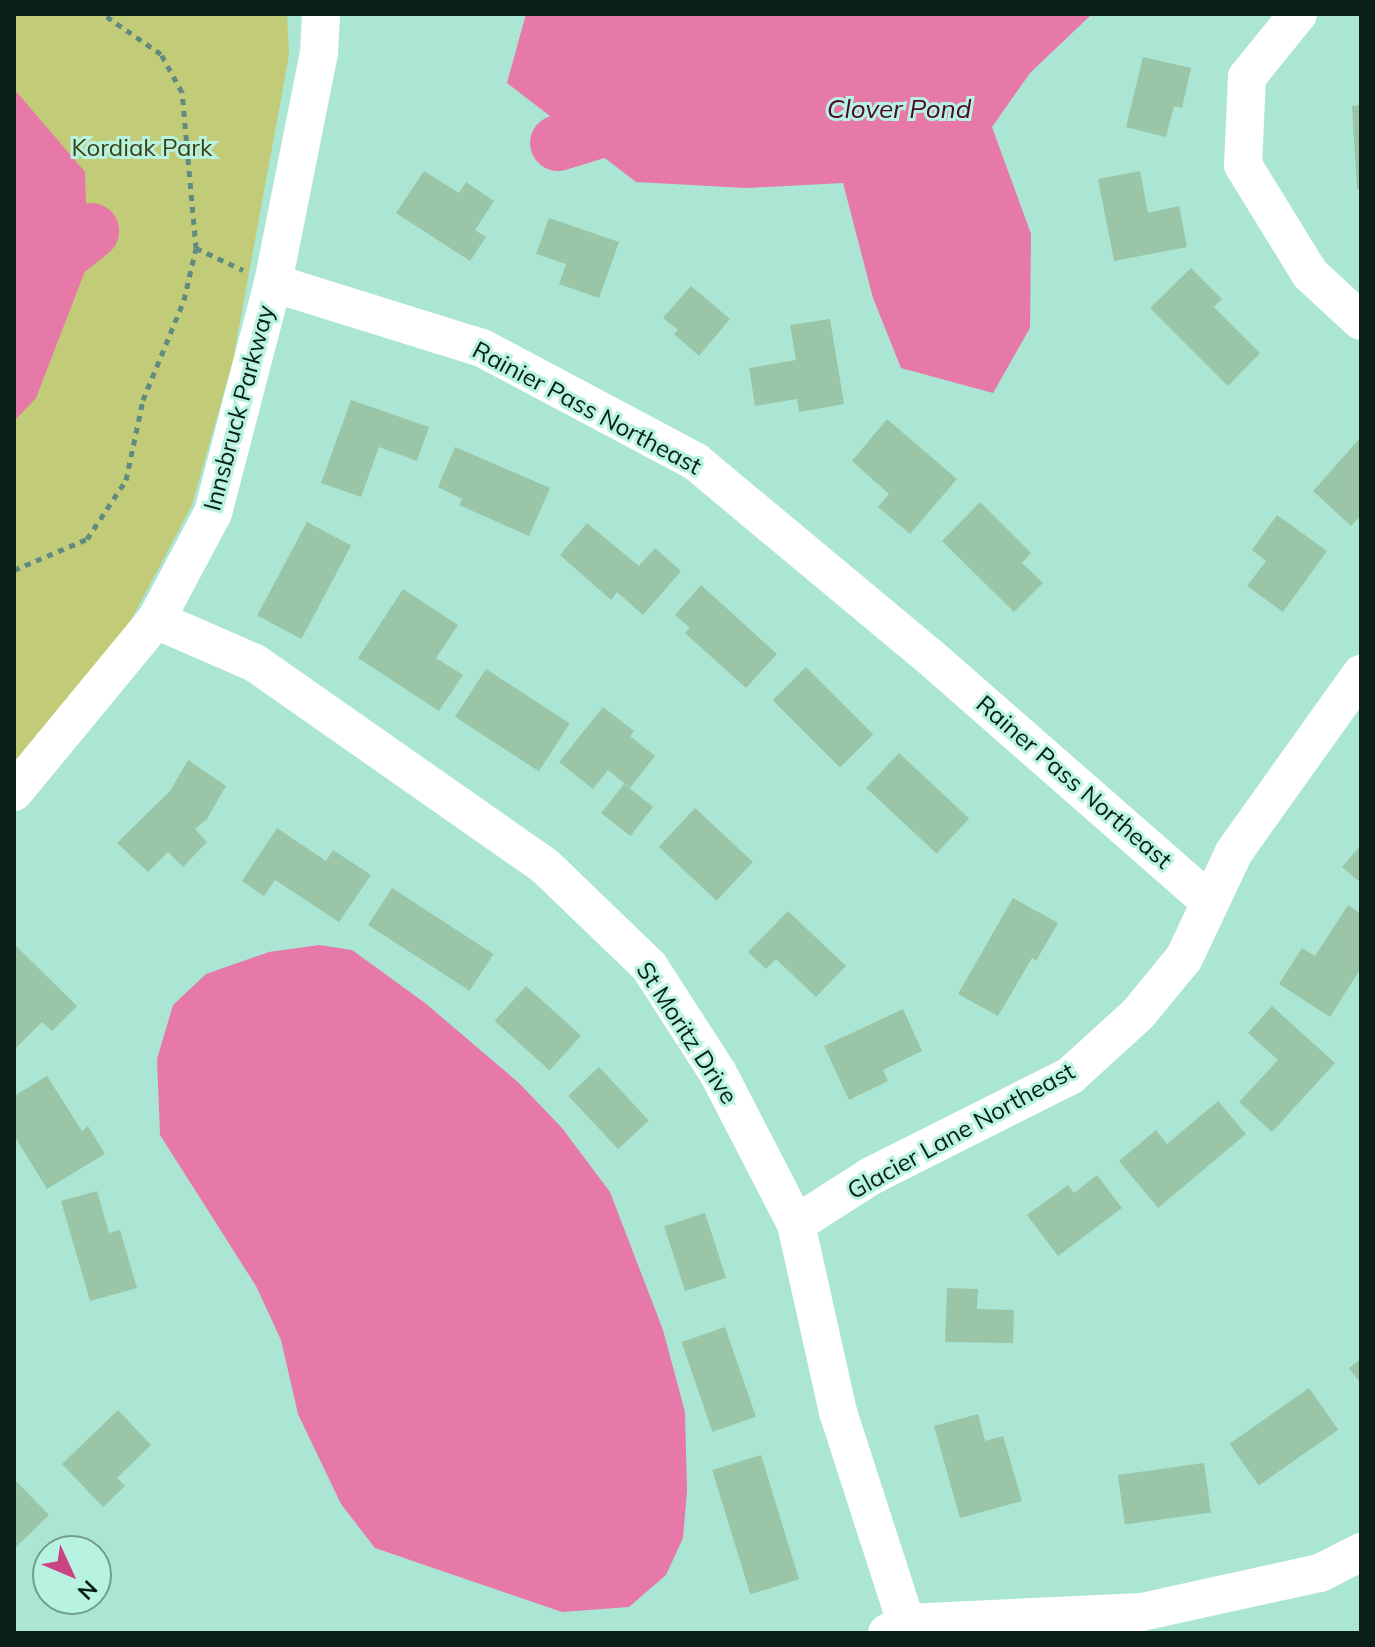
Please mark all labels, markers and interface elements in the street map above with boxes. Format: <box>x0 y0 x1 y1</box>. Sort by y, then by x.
water label: Clover Pond <box>827 93 971 125</box>
park label: Kordiak Park <box>72 134 212 162</box>
street label: Innsbruck Parkway <box>198 302 280 514</box>
street label: Rainier Pass Northeast <box>468 335 706 481</box>
street label: Rainer Pass Northeast <box>970 689 1178 875</box>
street label: St Moritz Drive <box>630 957 744 1109</box>
street label: Glacier Lane Northeast <box>842 1057 1080 1205</box>
north arrow <box>32 1535 112 1615</box>
text: N <box>72 1575 104 1606</box>

